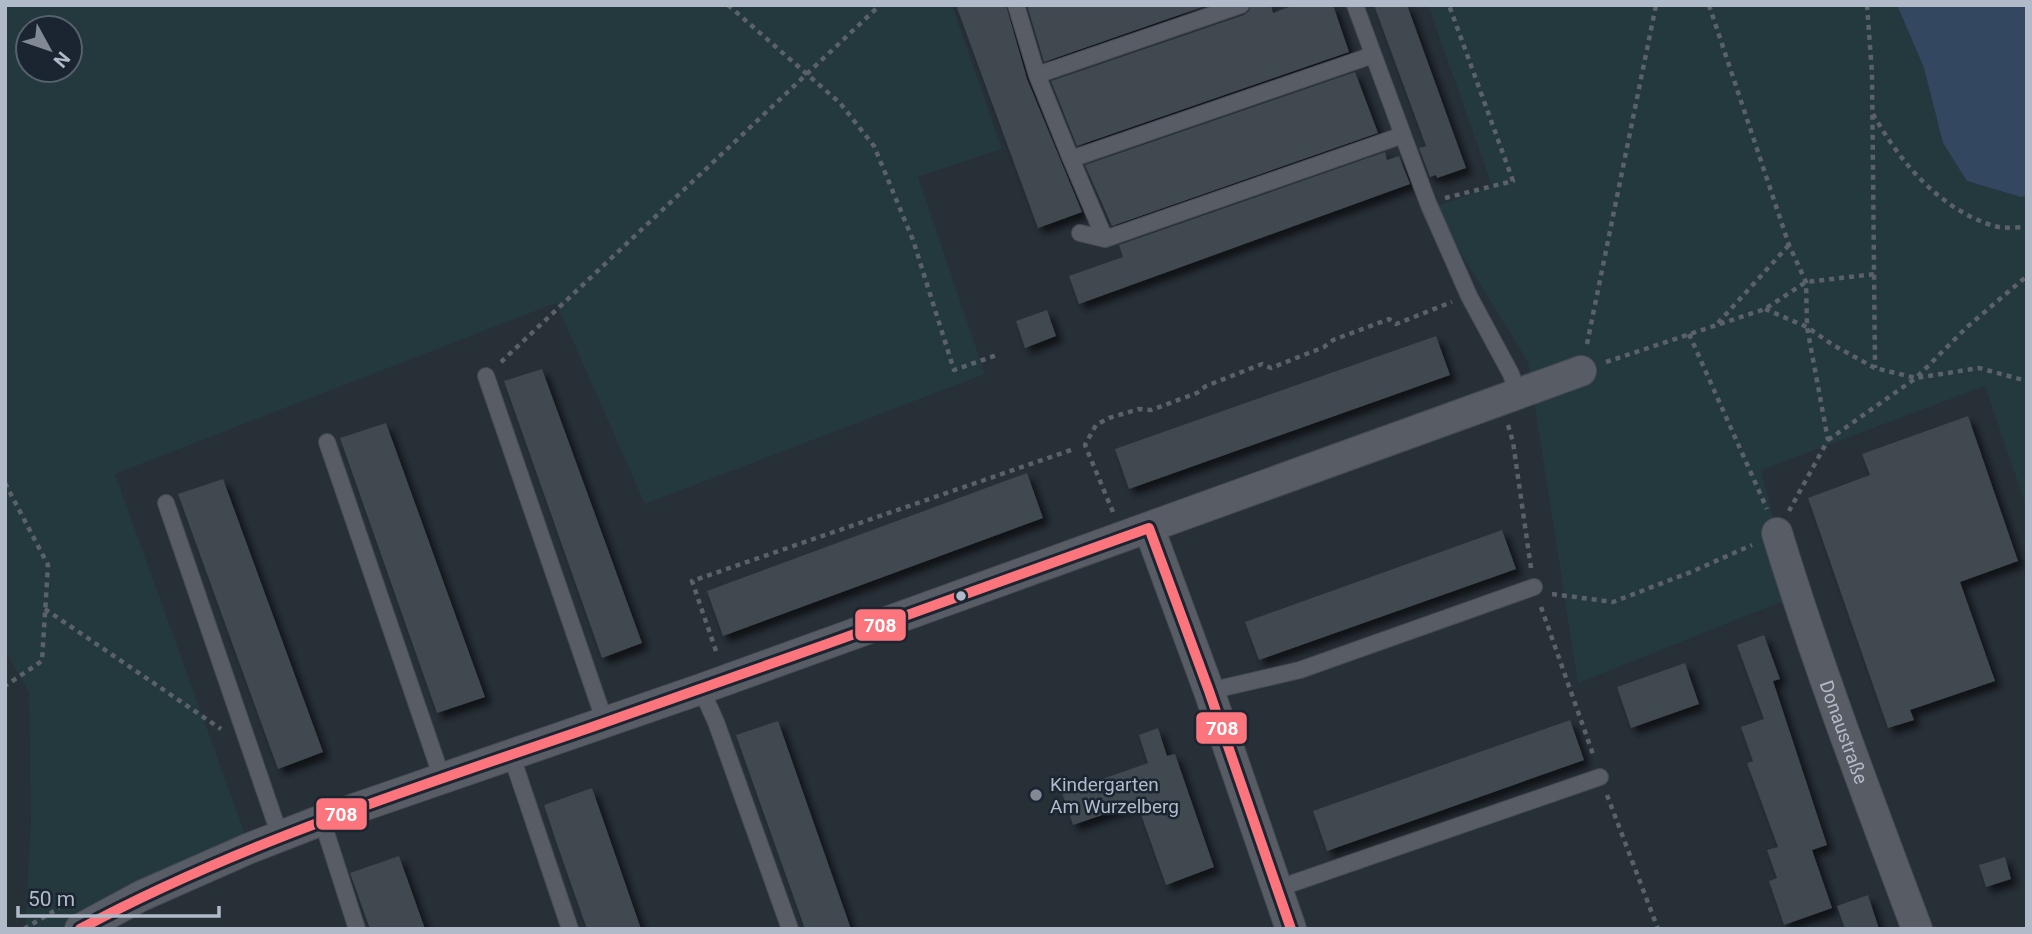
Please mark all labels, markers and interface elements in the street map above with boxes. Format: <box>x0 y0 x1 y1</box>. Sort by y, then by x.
north arrow <box>14 14 84 84</box>
text: N <box>49 47 75 72</box>
unlabelled marker <box>954 589 968 603</box>
line badge: 708 <box>854 608 907 642</box>
text: 708 <box>864 614 896 637</box>
street label: Donaustraße <box>1814 677 1873 787</box>
line badge: 708 <box>1195 711 1248 745</box>
text: 708 <box>1206 717 1238 740</box>
place label: Kindergarten Am Wurzelberg <box>1050 773 1179 818</box>
marker: Kindergarten Am Wurzelberg <box>1028 787 1044 803</box>
line badge: 708 <box>315 797 368 831</box>
text: 708 <box>325 803 357 826</box>
scale bar <box>18 874 219 918</box>
text: 50 m <box>28 887 75 911</box>

